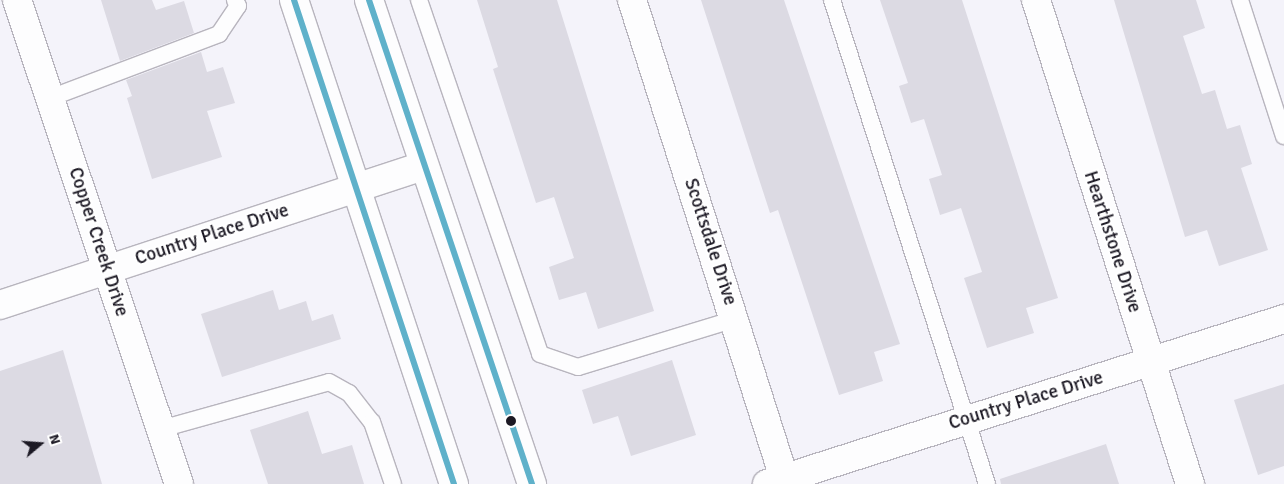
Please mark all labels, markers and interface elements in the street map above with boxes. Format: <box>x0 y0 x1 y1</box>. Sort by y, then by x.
street label: Copper Creek Drive <box>63 165 133 319</box>
street label: Hearthstone Drive <box>1078 168 1146 316</box>
street label: Scottsdale Drive <box>679 176 741 308</box>
street label: Country Place Drive <box>132 199 292 271</box>
street label: Country Place Drive <box>946 367 1106 435</box>
unlabelled marker <box>506 416 516 426</box>
north arrow <box>15 419 65 469</box>
text: N <box>45 432 64 446</box>

